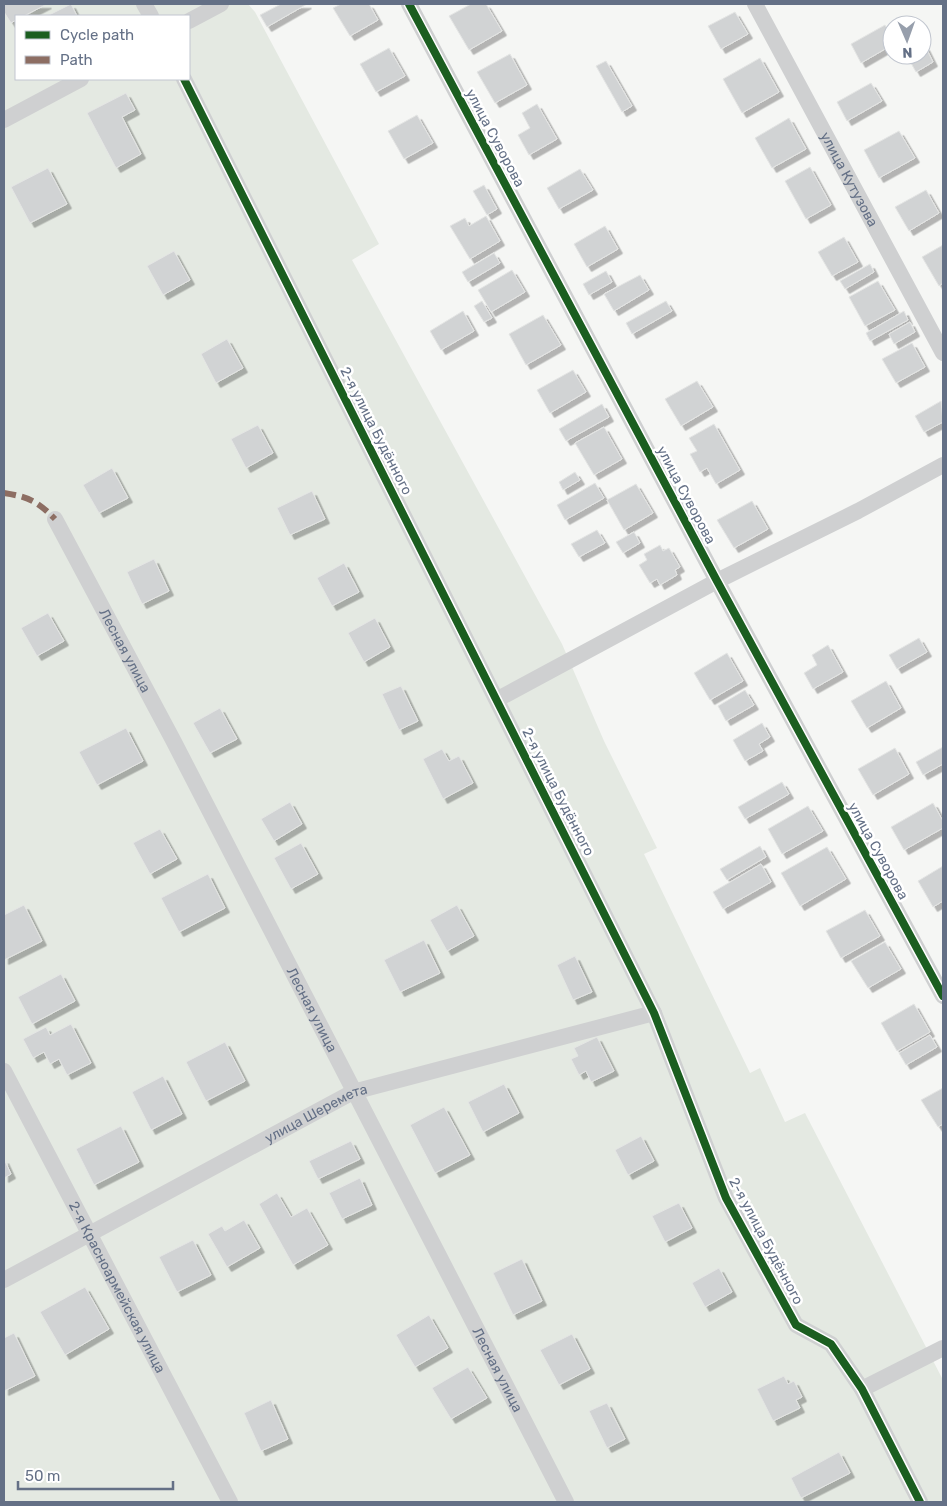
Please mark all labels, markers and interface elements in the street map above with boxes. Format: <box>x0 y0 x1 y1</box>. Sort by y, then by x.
legend <box>15 15 190 80</box>
north arrow <box>882 15 932 65</box>
text: Cycle path <box>60 26 134 44</box>
text: N <box>902 44 913 61</box>
text: Path <box>60 51 93 69</box>
street label: улица Суворова <box>462 86 528 190</box>
street label: улица Кутузова <box>817 129 882 230</box>
street label: 2-я улица Будённого <box>336 364 416 498</box>
street label: улица Суворова <box>653 443 719 547</box>
street label: Лесная улица <box>96 605 155 696</box>
street label: 2-я улица Будённого <box>518 725 598 859</box>
street label: улица Суворова <box>844 799 912 903</box>
street label: Лесная улица <box>283 964 341 1055</box>
street label: улица Шеремета <box>262 1080 369 1147</box>
street label: 2-я улица Будённого <box>725 1175 807 1307</box>
street label: 2-я Красноармейская улица <box>65 1198 169 1376</box>
street label: Лесная улица <box>469 1324 527 1415</box>
scale bar <box>18 1458 172 1490</box>
text: 50 m <box>25 1467 60 1485</box>

